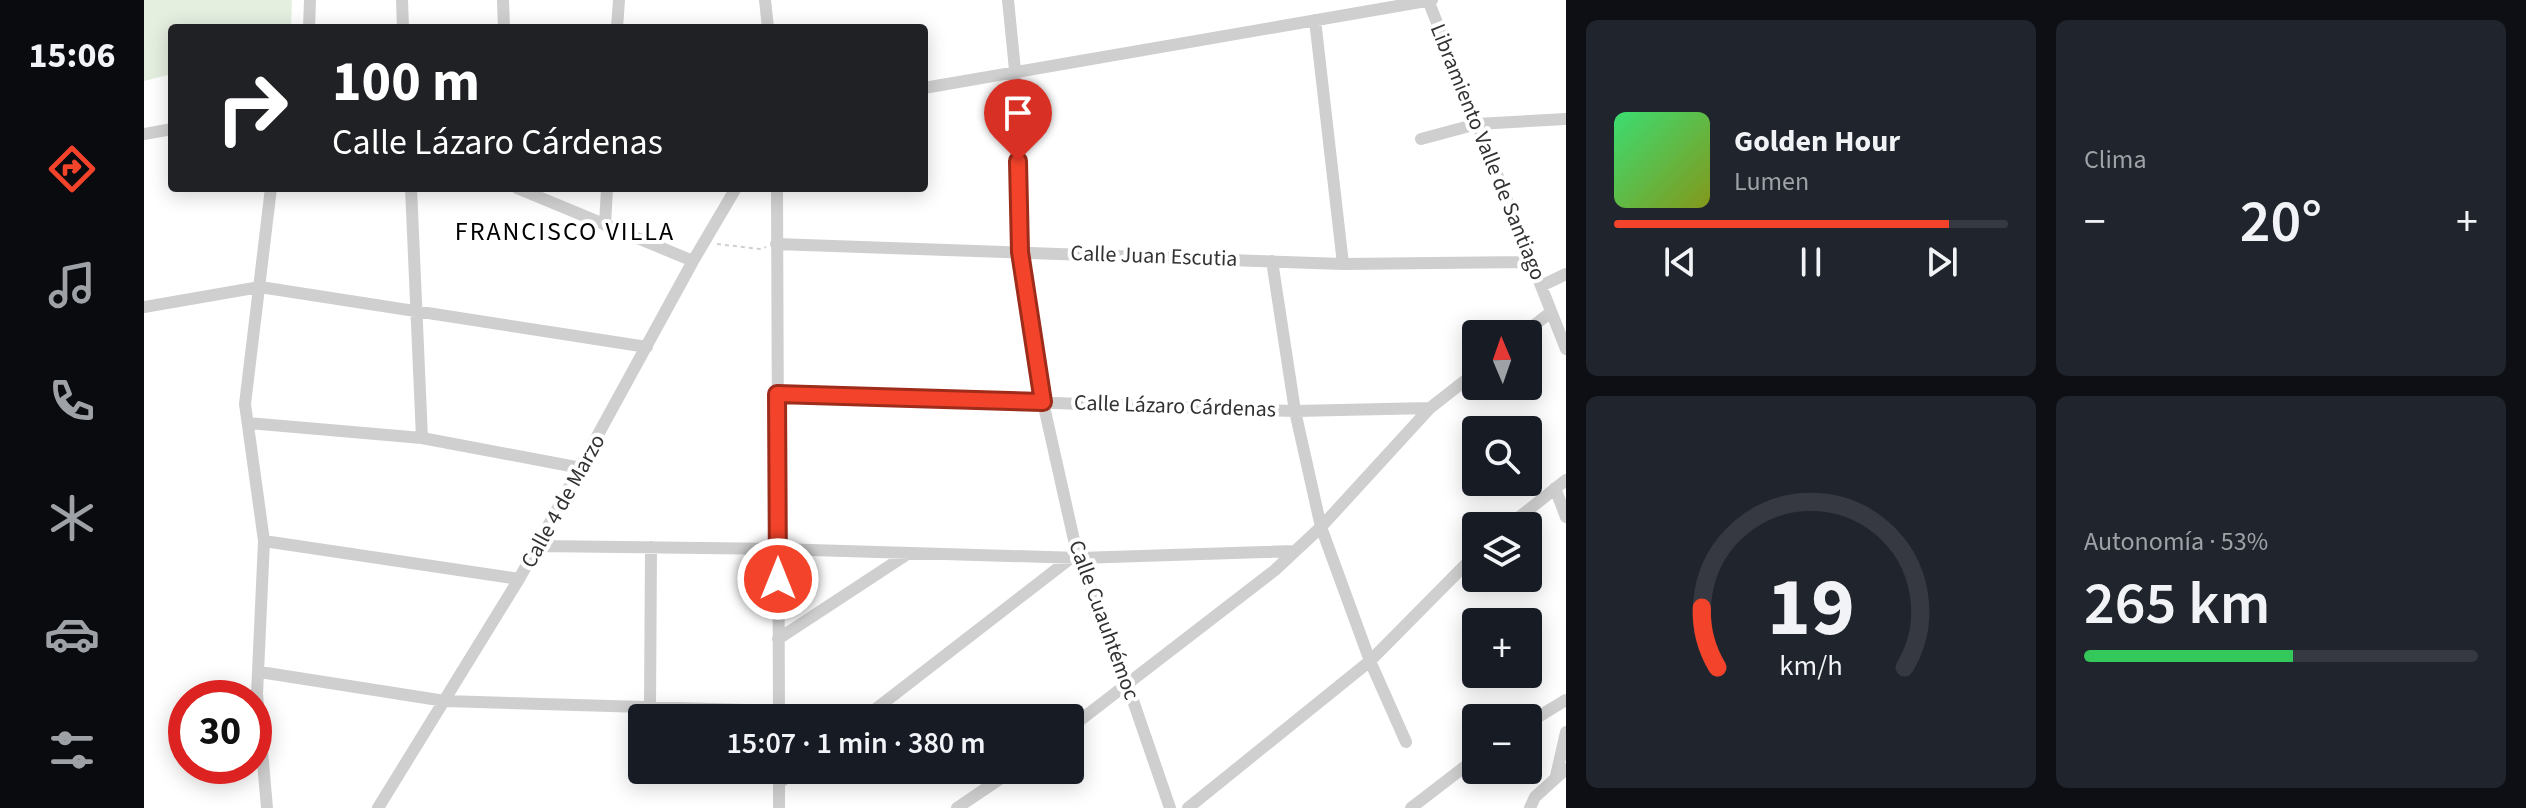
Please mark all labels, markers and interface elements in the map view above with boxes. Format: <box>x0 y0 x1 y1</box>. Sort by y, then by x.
street label: Libramiento Valle de Santiago <box>1422 19 1554 285</box>
text: 15:06 <box>29 30 115 81</box>
text: 100 m <box>332 43 480 122</box>
icon: right <box>200 56 304 160</box>
pin <box>984 79 1052 161</box>
icon: arrive <box>996 91 1040 135</box>
text: Calle Lázaro Cárdenas <box>332 117 663 168</box>
text: Golden Hour <box>1734 120 1900 163</box>
icon: directions <box>44 141 100 197</box>
text: Clima <box>2084 141 2147 178</box>
text: Lumen <box>1734 163 1809 200</box>
text: 20° <box>2240 180 2322 265</box>
text: − <box>2084 191 2106 254</box>
text: + <box>2456 191 2478 254</box>
district label: FRANCISCO VILLA <box>455 213 675 250</box>
street label: Calle Juan Escutia <box>1070 237 1238 275</box>
icon: previous <box>1658 240 1702 284</box>
icon: pause <box>1789 240 1833 284</box>
icon: next <box>1920 240 1964 284</box>
icon: music <box>44 257 100 313</box>
north arrow <box>1462 320 1542 400</box>
map controls <box>1462 320 1542 784</box>
icon: phone <box>44 373 100 429</box>
street label: Calle Lázaro Cárdenas <box>1073 386 1277 426</box>
button: search <box>1462 416 1542 496</box>
street label: Calle 4 de Marzo <box>513 428 613 574</box>
icon: climate <box>44 490 100 546</box>
button: layers <box>1462 512 1542 592</box>
text: Autonomía · 53% <box>2084 523 2268 560</box>
street label: Calle Cuauhtémoc <box>1060 536 1148 704</box>
position arrow <box>736 537 820 621</box>
text: 19 <box>1767 549 1855 667</box>
text: 265 km <box>2084 562 2270 647</box>
icon: car <box>44 606 100 662</box>
button: + <box>1462 608 1542 688</box>
text: km/h <box>1779 646 1843 686</box>
speed limit sign: 30 <box>168 680 272 784</box>
button: − <box>1462 704 1542 784</box>
icon: filters <box>44 722 100 778</box>
text: 15:07 · 1 min · 380 m <box>726 722 986 765</box>

